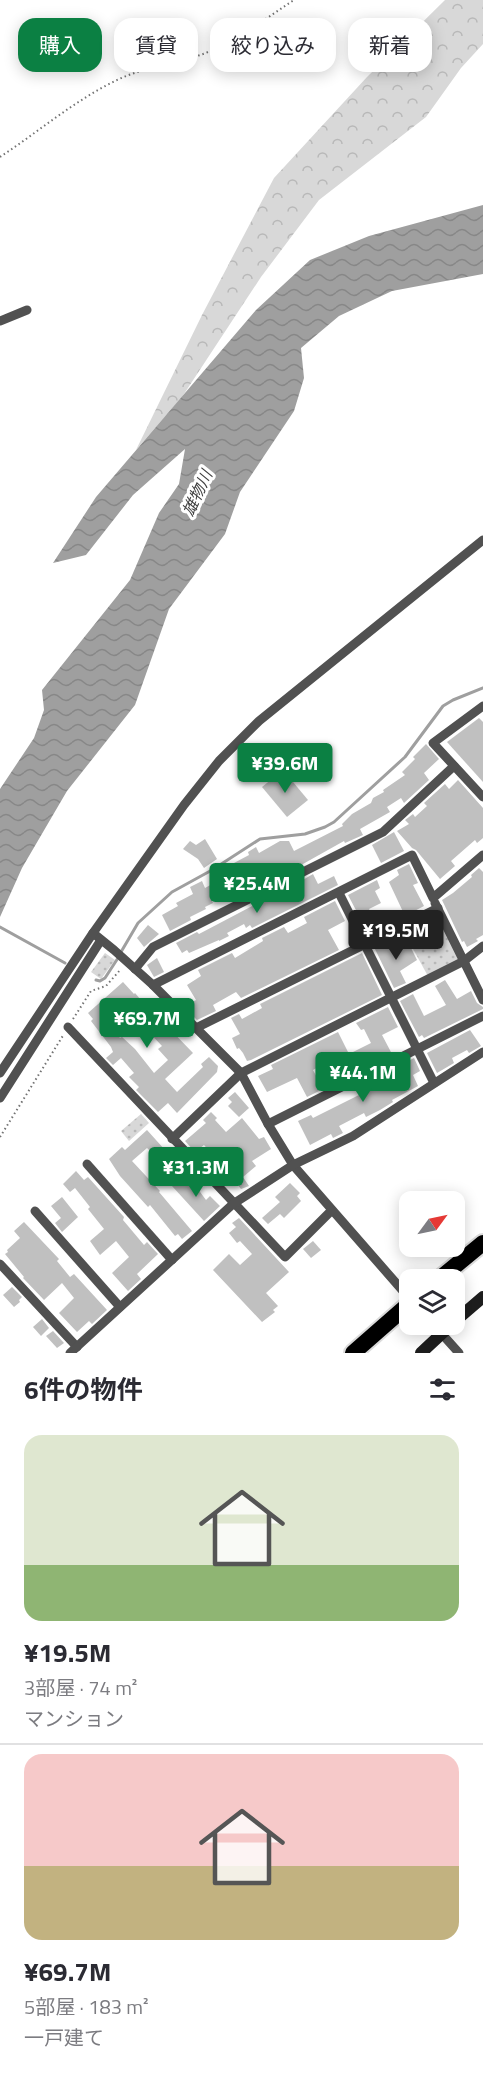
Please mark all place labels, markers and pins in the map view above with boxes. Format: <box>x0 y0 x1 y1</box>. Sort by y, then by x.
pin: ¥39.6M <box>236 743 334 794</box>
pin: ¥25.4M <box>208 863 306 914</box>
pin: ¥19.5M <box>347 910 445 961</box>
pin: ¥69.7M <box>98 998 196 1049</box>
pin: ¥44.1M <box>314 1052 412 1103</box>
pin: ¥31.3M <box>147 1147 245 1198</box>

